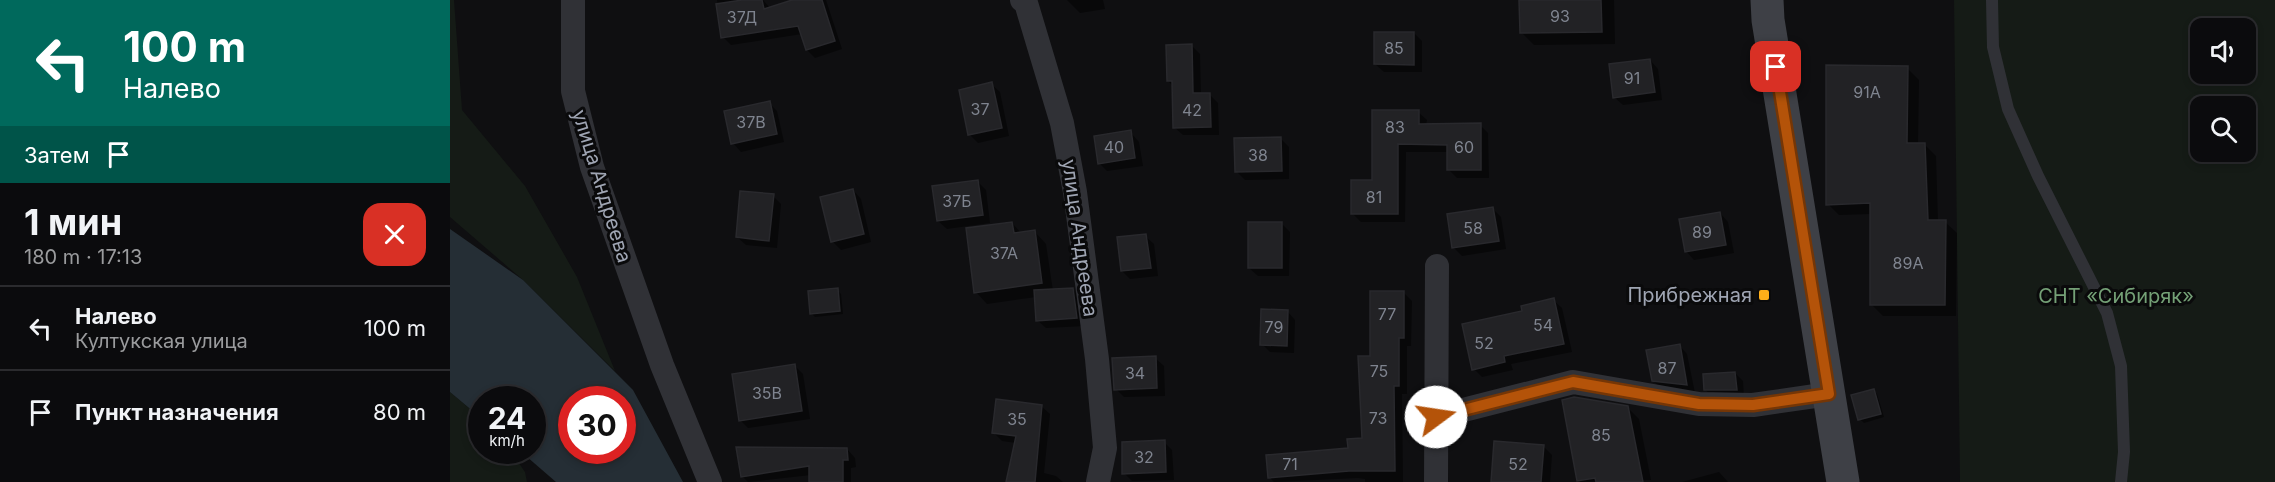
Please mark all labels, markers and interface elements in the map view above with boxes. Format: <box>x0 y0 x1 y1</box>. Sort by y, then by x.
house number: 93 <box>1550 6 1570 26</box>
house number: 37Д <box>727 7 757 27</box>
map controls <box>2190 18 2256 162</box>
button: sound <box>2190 18 2256 84</box>
text: 100 m <box>123 21 246 72</box>
icon: left <box>24 24 102 102</box>
house number: 85 <box>1384 38 1404 58</box>
pin <box>1750 41 1801 92</box>
icon: arrive <box>1759 50 1792 83</box>
house number: 91 <box>1624 68 1640 88</box>
text: Налево <box>123 72 221 105</box>
house number: 91А <box>1853 82 1881 102</box>
button: search <box>2190 96 2256 162</box>
house number: 37 <box>971 99 989 119</box>
house number: 42 <box>1182 100 1202 120</box>
street label: улица Андреева <box>567 107 637 265</box>
house number: 37В <box>736 112 766 132</box>
house number: 83 <box>1385 117 1405 137</box>
house number: 40 <box>1104 137 1124 157</box>
house number: 60 <box>1454 137 1474 157</box>
icon: arrive <box>102 138 135 171</box>
text: Затем <box>24 142 90 168</box>
house number: 38 <box>1248 145 1268 165</box>
street label: улица Андреева <box>1057 158 1103 318</box>
house number: 81 <box>1366 187 1382 207</box>
house number: 37Б <box>942 191 972 211</box>
text: 1 мин <box>24 200 122 244</box>
button: close <box>363 203 426 266</box>
house number: 58 <box>1463 218 1483 238</box>
house number: 89 <box>1692 222 1712 242</box>
house number: 37А <box>990 243 1018 263</box>
text: 180 m · 17:13 <box>24 245 142 269</box>
house number: 89А <box>1893 253 1923 273</box>
place label: Прибрежная <box>1627 283 1752 307</box>
park label: СНТ «Сибиряк» <box>2038 284 2194 308</box>
marker: Прибрежная <box>1757 288 1771 302</box>
text: Налево <box>75 303 157 329</box>
house number: 77 <box>1378 304 1396 324</box>
icon: left <box>24 312 57 345</box>
text: 100 m <box>364 315 426 341</box>
house number: 54 <box>1533 315 1553 335</box>
house number: 79 <box>1265 317 1283 337</box>
text: Култукская улица <box>75 329 248 353</box>
house number: 52 <box>1474 333 1494 353</box>
house number: 87 <box>1658 358 1676 378</box>
house number: 75 <box>1370 361 1388 381</box>
house number: 34 <box>1125 363 1145 383</box>
house number: 35В <box>752 383 782 403</box>
position arrow <box>1404 385 1468 449</box>
speed limit sign: 30 <box>558 386 636 464</box>
icon: arrive <box>24 396 57 429</box>
text: Пункт назначения <box>75 399 279 425</box>
text: 80 m <box>373 399 426 425</box>
text: 24 <box>488 400 526 436</box>
house number: 73 <box>1369 408 1387 428</box>
house number: 35 <box>1007 409 1027 429</box>
house number: 85 <box>1591 425 1611 445</box>
text: km/h <box>489 431 525 450</box>
house number: 32 <box>1134 447 1154 467</box>
house number: 71 <box>1282 454 1298 474</box>
house number: 52 <box>1508 454 1528 474</box>

